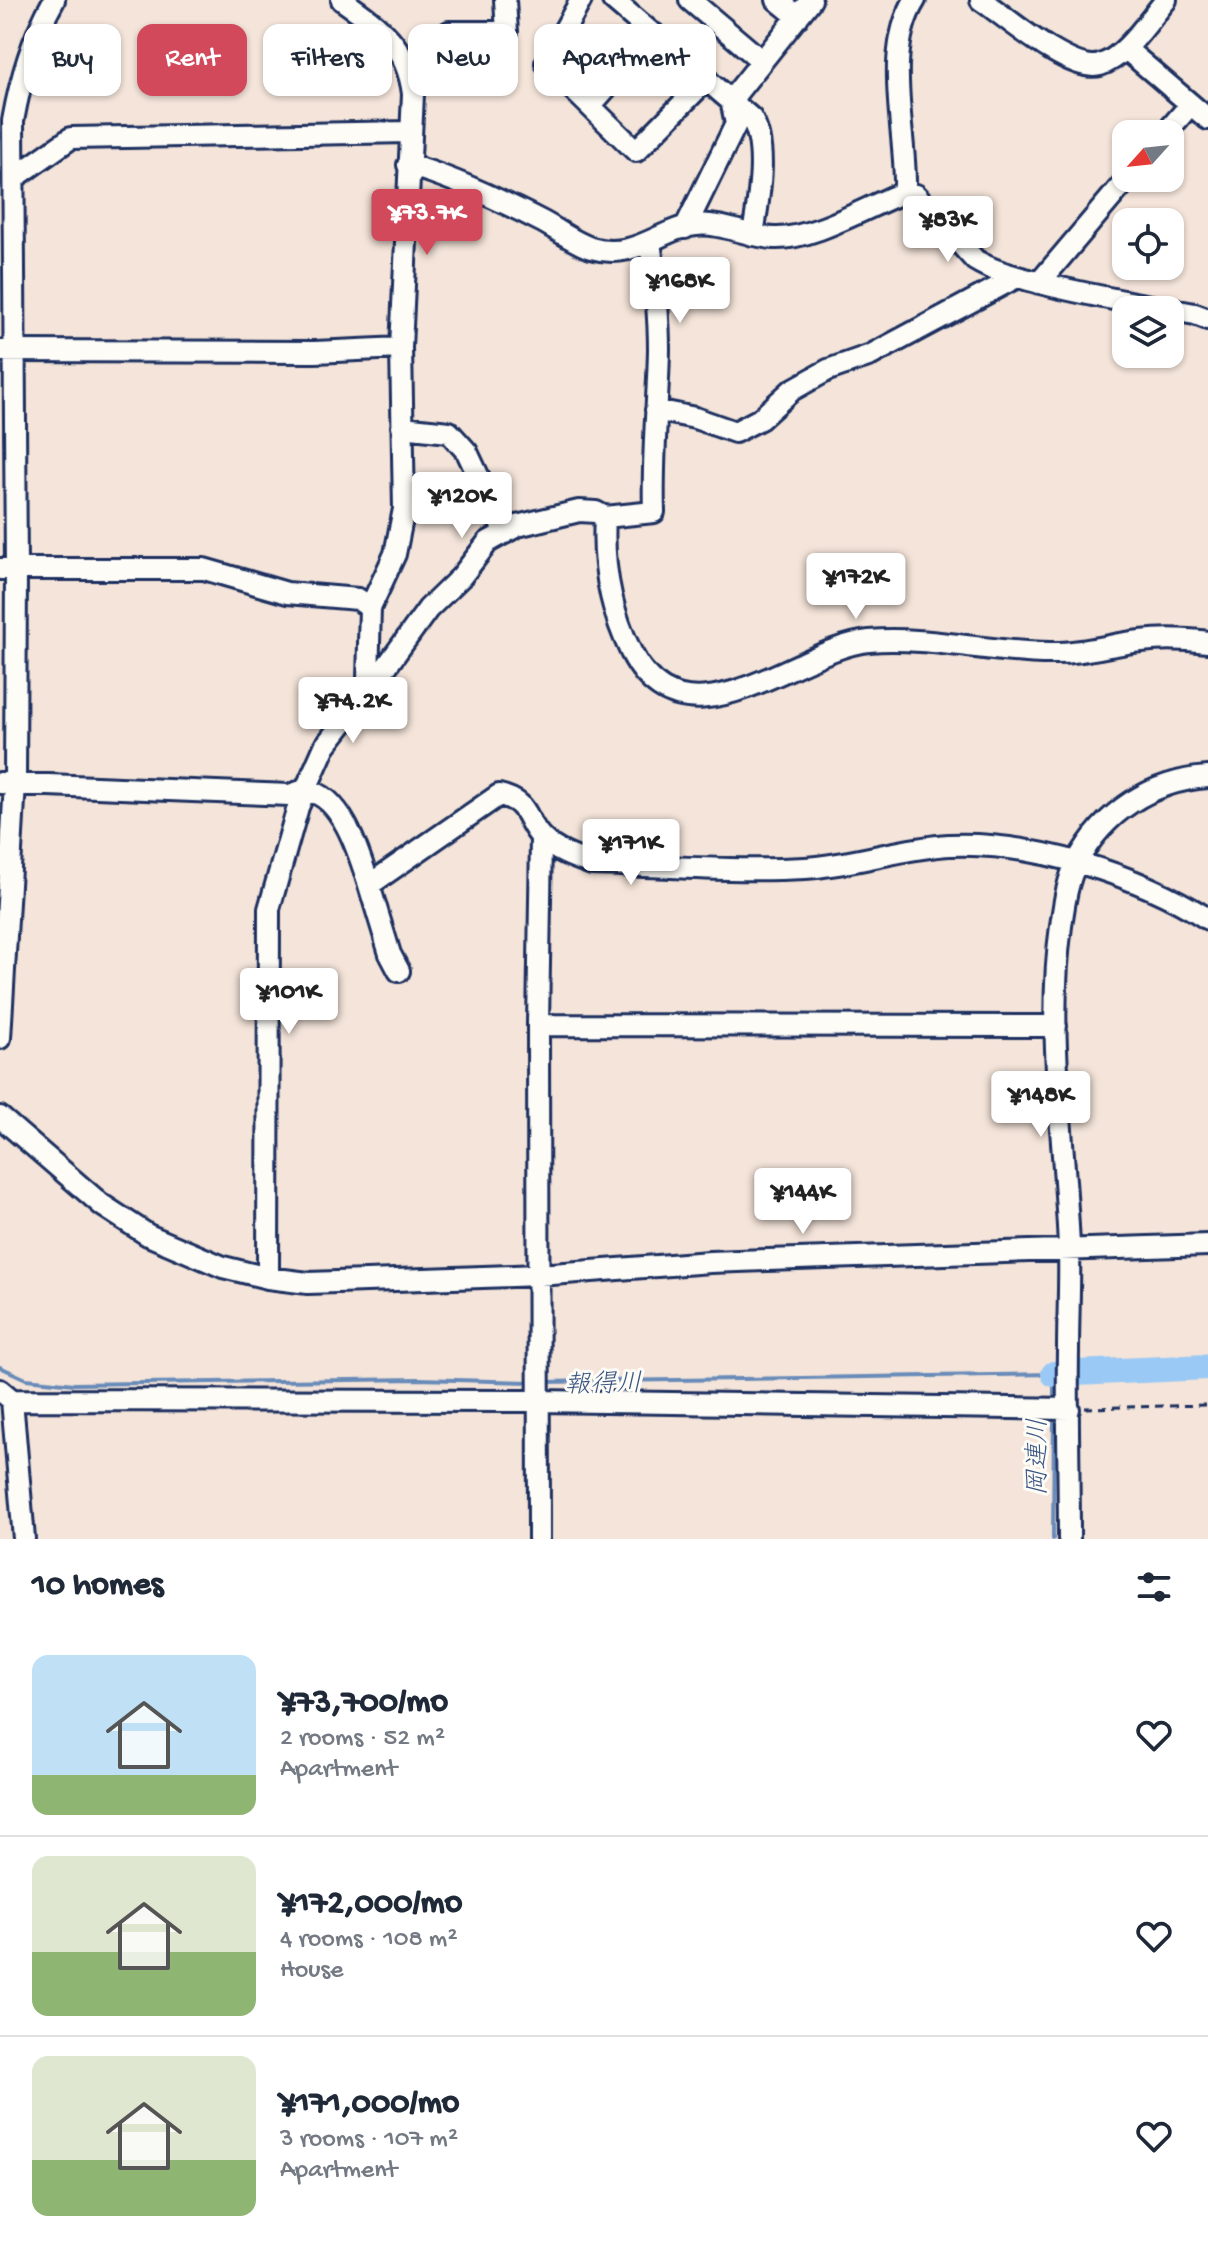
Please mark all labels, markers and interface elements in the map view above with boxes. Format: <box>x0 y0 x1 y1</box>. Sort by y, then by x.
chip: Buy <box>24 24 121 96</box>
chip: Rent <box>137 24 247 96</box>
chip: Filters <box>263 24 392 96</box>
chip: New <box>408 24 518 96</box>
chip: Apartment <box>534 24 716 96</box>
north arrow <box>1112 120 1184 192</box>
map controls <box>1112 120 1184 368</box>
pin: ¥73.7K <box>362 189 492 257</box>
pin: ¥83K <box>901 196 995 264</box>
text: ¥73.7K <box>389 199 465 230</box>
text: ¥83K <box>921 206 975 237</box>
button: locate <box>1112 208 1184 280</box>
pin: ¥168K <box>624 257 736 325</box>
text: ¥168K <box>648 267 712 298</box>
button: layers <box>1112 296 1184 368</box>
pin: ¥120K <box>406 472 518 540</box>
text: ¥120K <box>430 482 494 513</box>
pin: ¥172K <box>800 553 912 621</box>
text: ¥172K <box>824 563 888 594</box>
pin: ¥74.2K <box>288 677 418 745</box>
text: ¥74.2K <box>316 687 390 718</box>
pin: ¥171K <box>575 819 687 887</box>
text: ¥171K <box>601 829 661 860</box>
pin: ¥101K <box>233 968 345 1036</box>
text: ¥101K <box>258 978 320 1009</box>
pin: ¥148K <box>985 1071 1097 1139</box>
text: ¥148K <box>1009 1081 1073 1112</box>
pin: ¥144K <box>747 1168 859 1236</box>
text: ¥144K <box>772 1178 834 1209</box>
water label: 報得川 <box>564 1369 642 1403</box>
water label: 岡連川 <box>1023 1418 1056 1496</box>
icon: filters <box>1132 1565 1176 1609</box>
text: 10 homes <box>32 1567 163 1607</box>
text: ¥73,700/mo <box>280 1684 448 1724</box>
icon: home <box>96 1687 192 1783</box>
icon: heart <box>1132 1713 1176 1757</box>
text: 2 rooms · 52 m² <box>280 1724 445 1755</box>
text: Apartment <box>280 1755 397 1786</box>
text: ¥172,000/mo <box>280 1885 462 1925</box>
icon: home <box>96 1888 192 1984</box>
icon: heart <box>1132 1914 1176 1958</box>
text: 4 rooms · 108 m² <box>280 1925 458 1956</box>
text: House <box>280 1956 344 1987</box>
text: ¥171,000/mo <box>280 2085 459 2125</box>
icon: home <box>96 2088 192 2184</box>
icon: heart <box>1132 2114 1176 2158</box>
text: 3 rooms · 107 m² <box>280 2125 458 2156</box>
text: Apartment <box>280 2156 397 2187</box>

